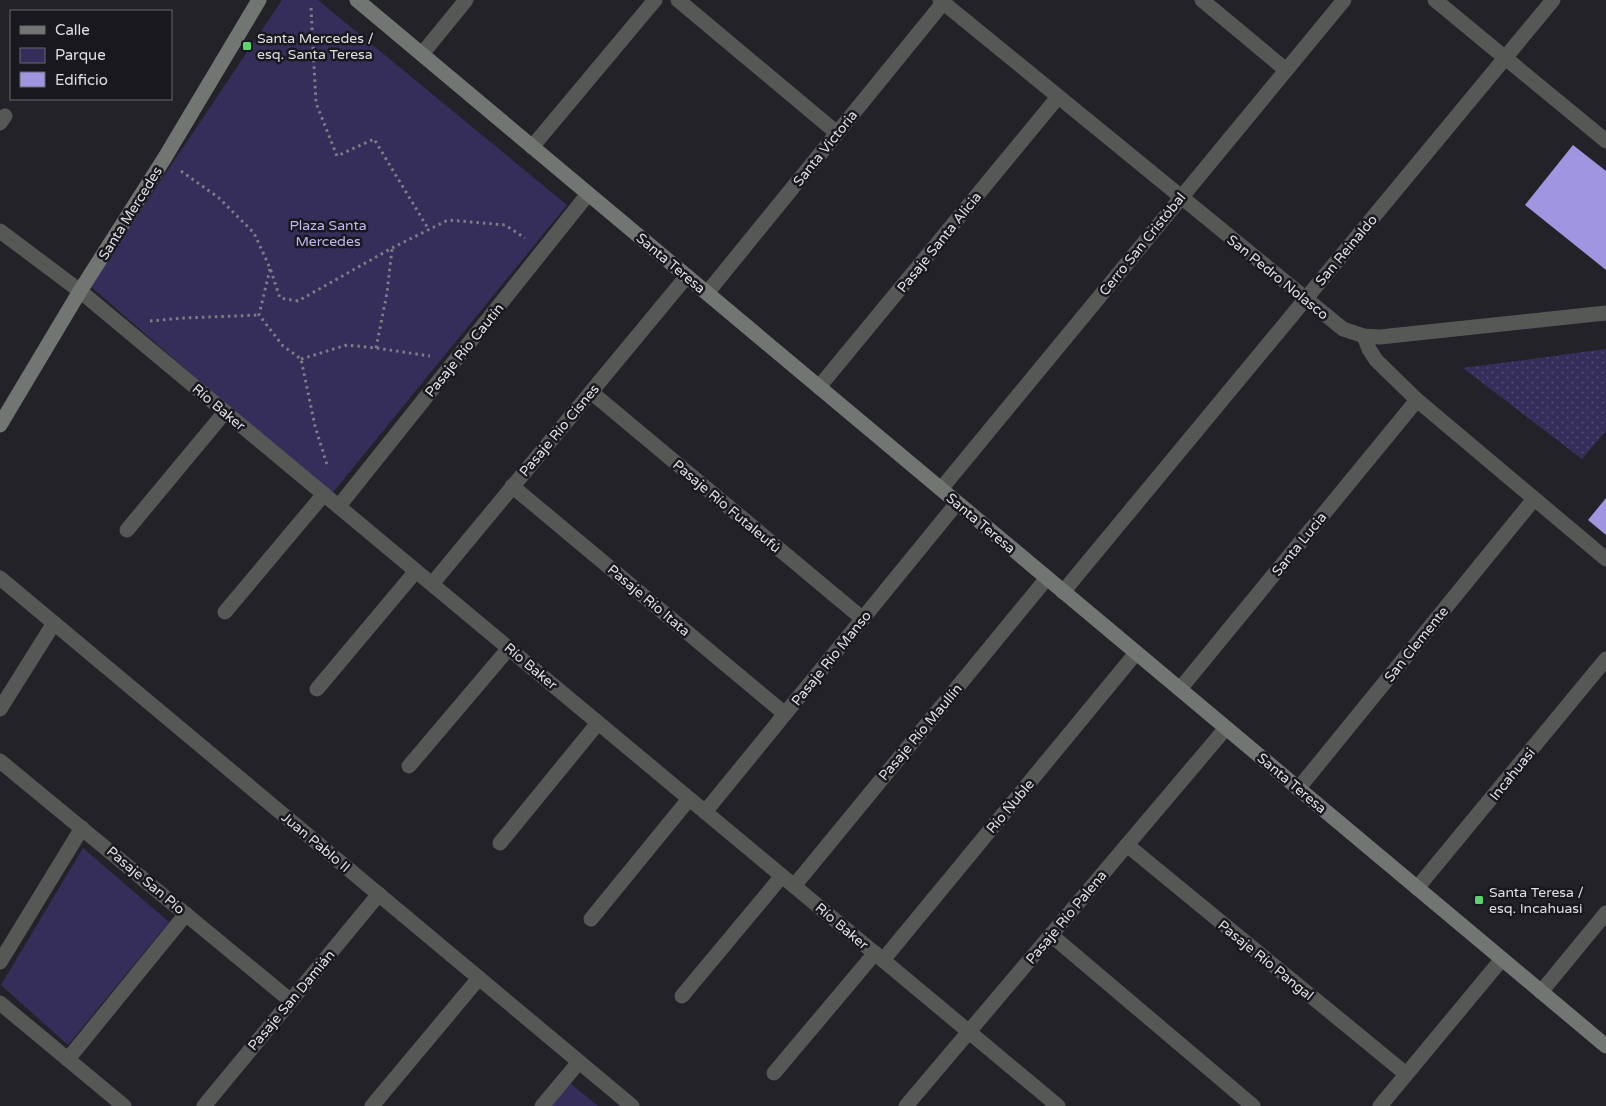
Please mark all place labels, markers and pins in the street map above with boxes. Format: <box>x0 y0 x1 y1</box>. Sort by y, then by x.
place label: Santa Mercedes / esq. Santa Teresa <box>257 30 374 63</box>
marker: Santa Mercedes / esq. Santa Teresa <box>241 40 253 52</box>
place label: Santa Teresa / esq. Incahuasi <box>1489 884 1584 917</box>
marker: Santa Teresa / esq. Incahuasi <box>1473 894 1485 906</box>

